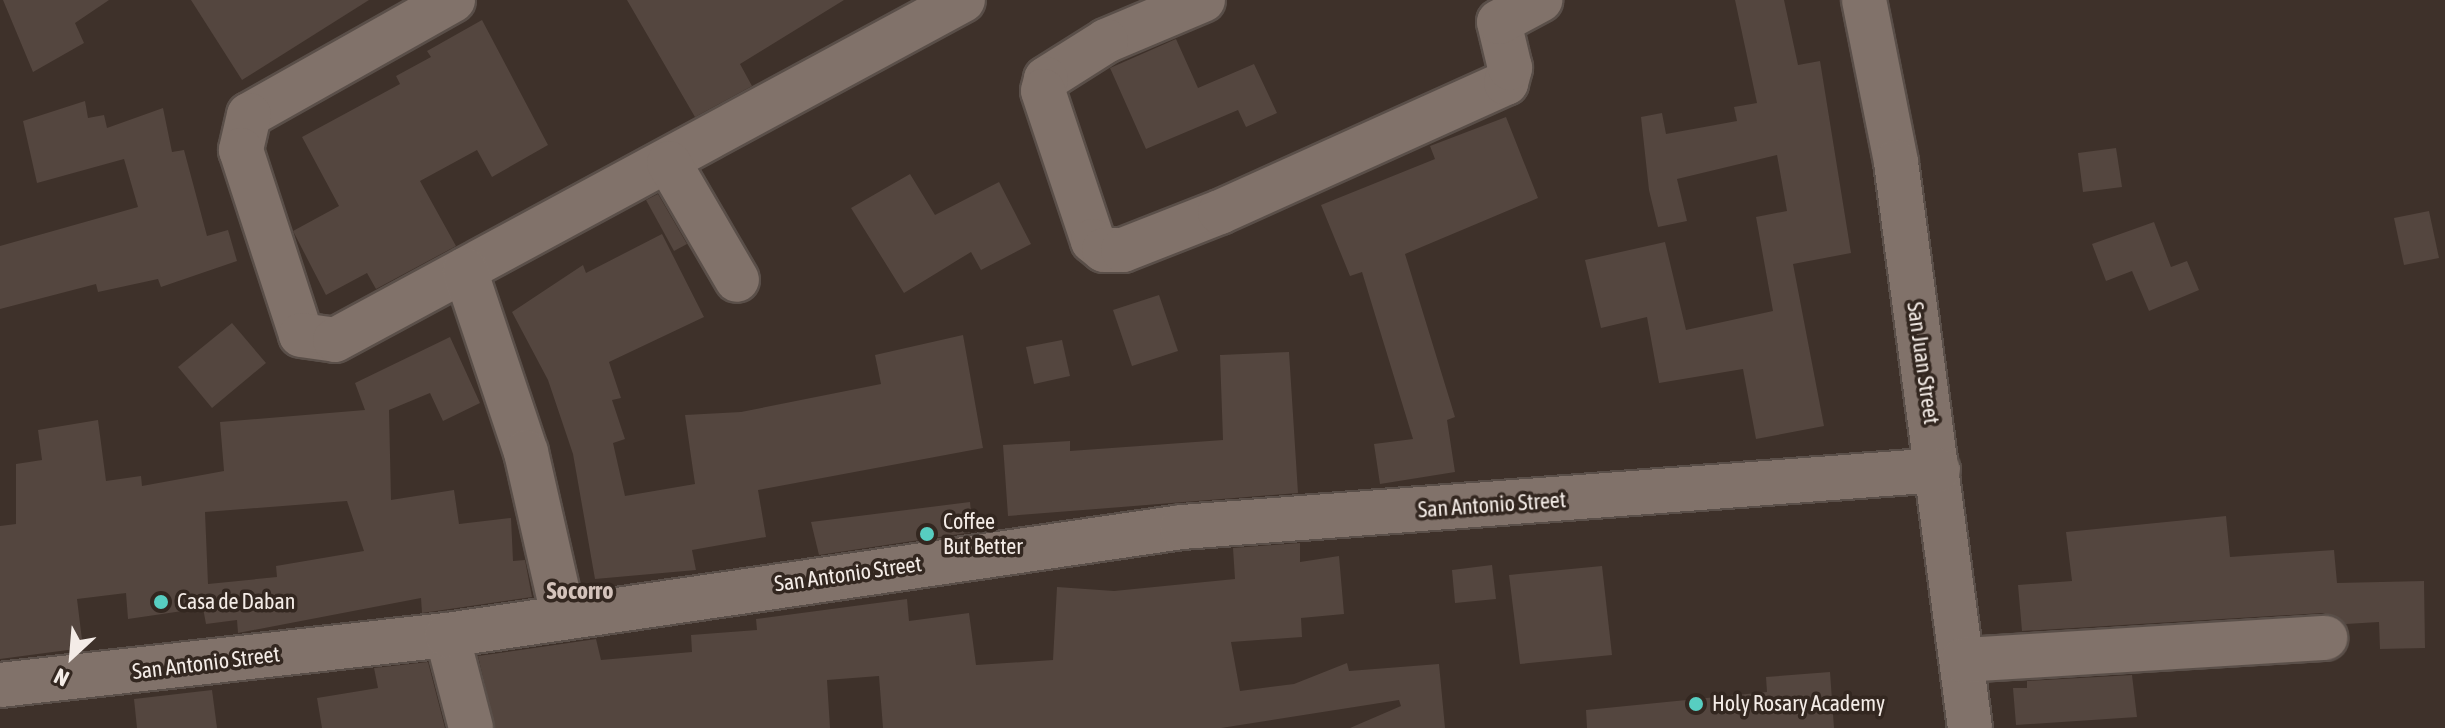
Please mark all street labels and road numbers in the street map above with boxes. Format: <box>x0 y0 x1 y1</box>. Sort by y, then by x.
street label: San Juan Street <box>1901 300 1945 426</box>
street label: San Antonio Street <box>1417 487 1567 523</box>
street label: San Antonio Street <box>773 551 923 597</box>
street label: San Antonio Street <box>131 641 281 685</box>

